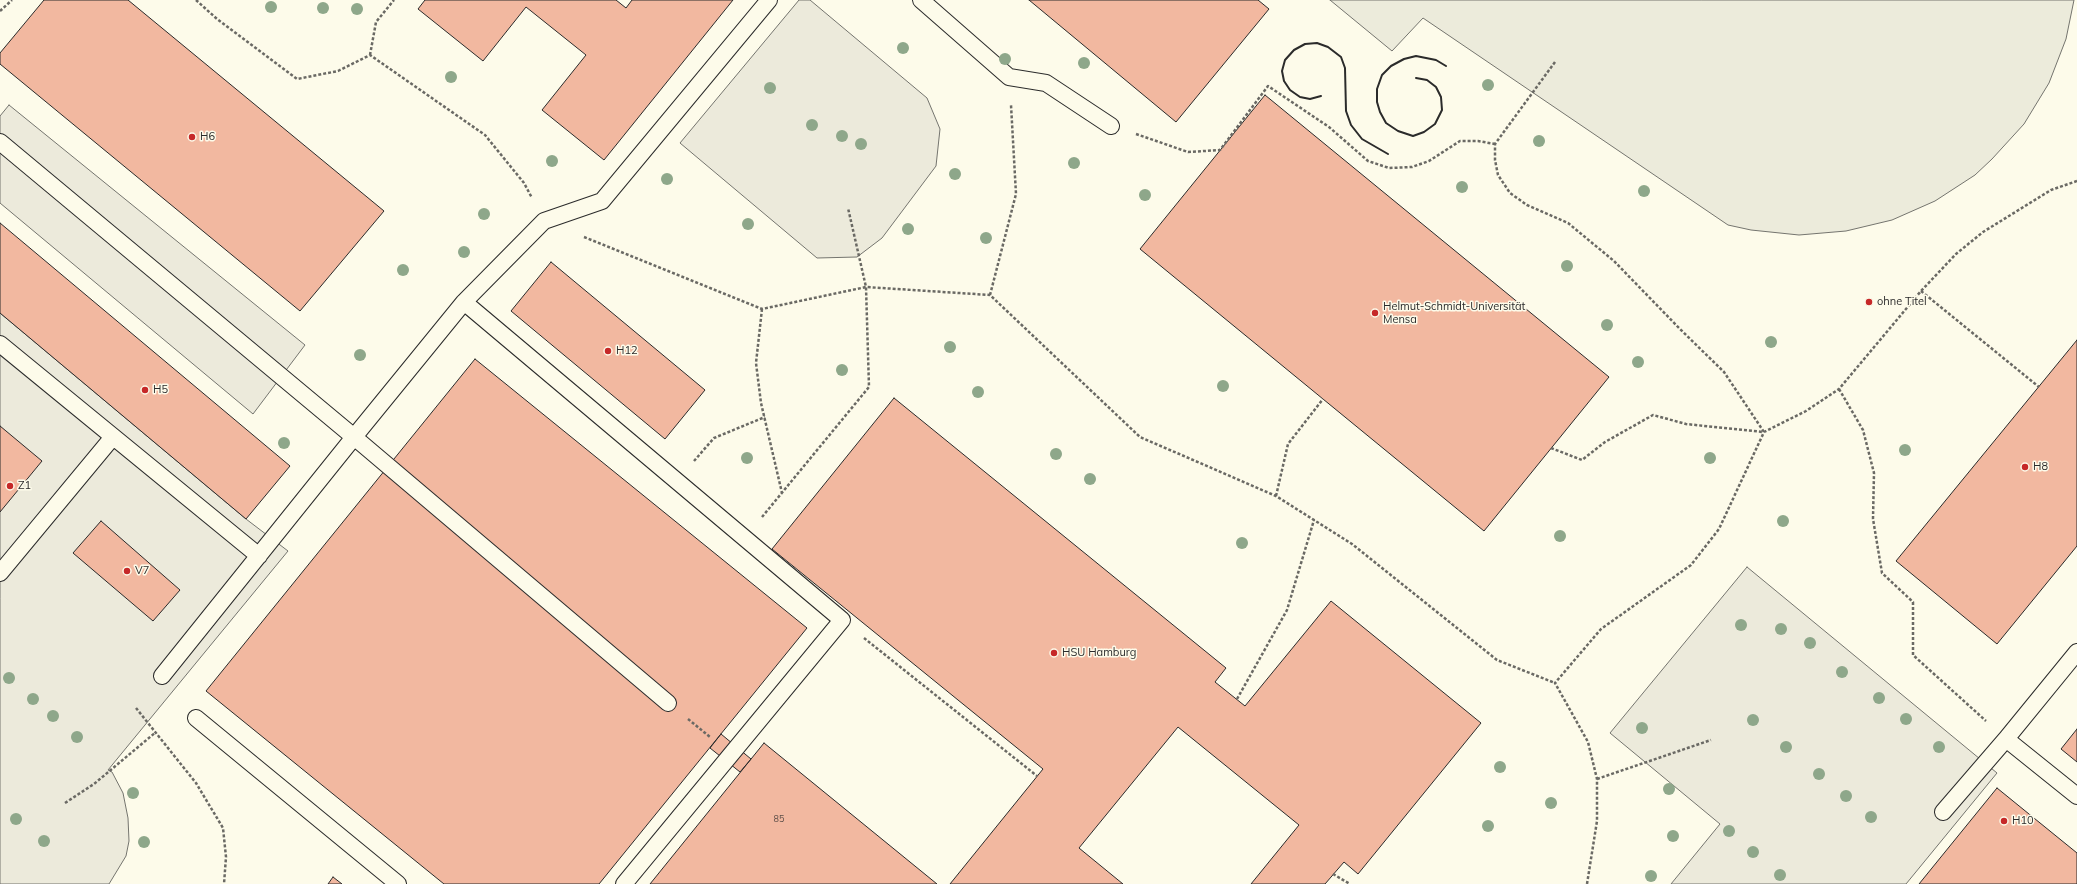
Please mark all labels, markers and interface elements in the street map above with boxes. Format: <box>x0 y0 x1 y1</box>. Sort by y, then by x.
place label: H6 <box>200 130 215 144</box>
marker: H6 <box>187 132 197 142</box>
place label: ohne Titel <box>1877 295 1927 309</box>
marker: ohne Titel <box>1864 297 1874 307</box>
place label: Helmut-Schmidt-Universität Mensa <box>1383 300 1525 326</box>
marker: Helmut-Schmidt-Universität Mensa <box>1370 308 1380 318</box>
place label: H12 <box>616 344 638 358</box>
marker: H12 <box>603 346 613 356</box>
place label: H5 <box>153 383 168 397</box>
marker: H5 <box>140 385 150 395</box>
place label: H8 <box>2033 460 2048 474</box>
marker: H8 <box>2020 462 2030 472</box>
place label: Z1 <box>18 479 31 493</box>
marker: Z1 <box>5 481 15 491</box>
place label: V7 <box>135 564 149 578</box>
marker: V7 <box>122 566 132 576</box>
place label: HSU Hamburg <box>1062 646 1136 660</box>
marker: HSU Hamburg <box>1049 648 1059 658</box>
house number: 85 <box>774 814 784 824</box>
place label: H10 <box>2012 814 2034 828</box>
marker: H10 <box>1999 816 2009 826</box>

